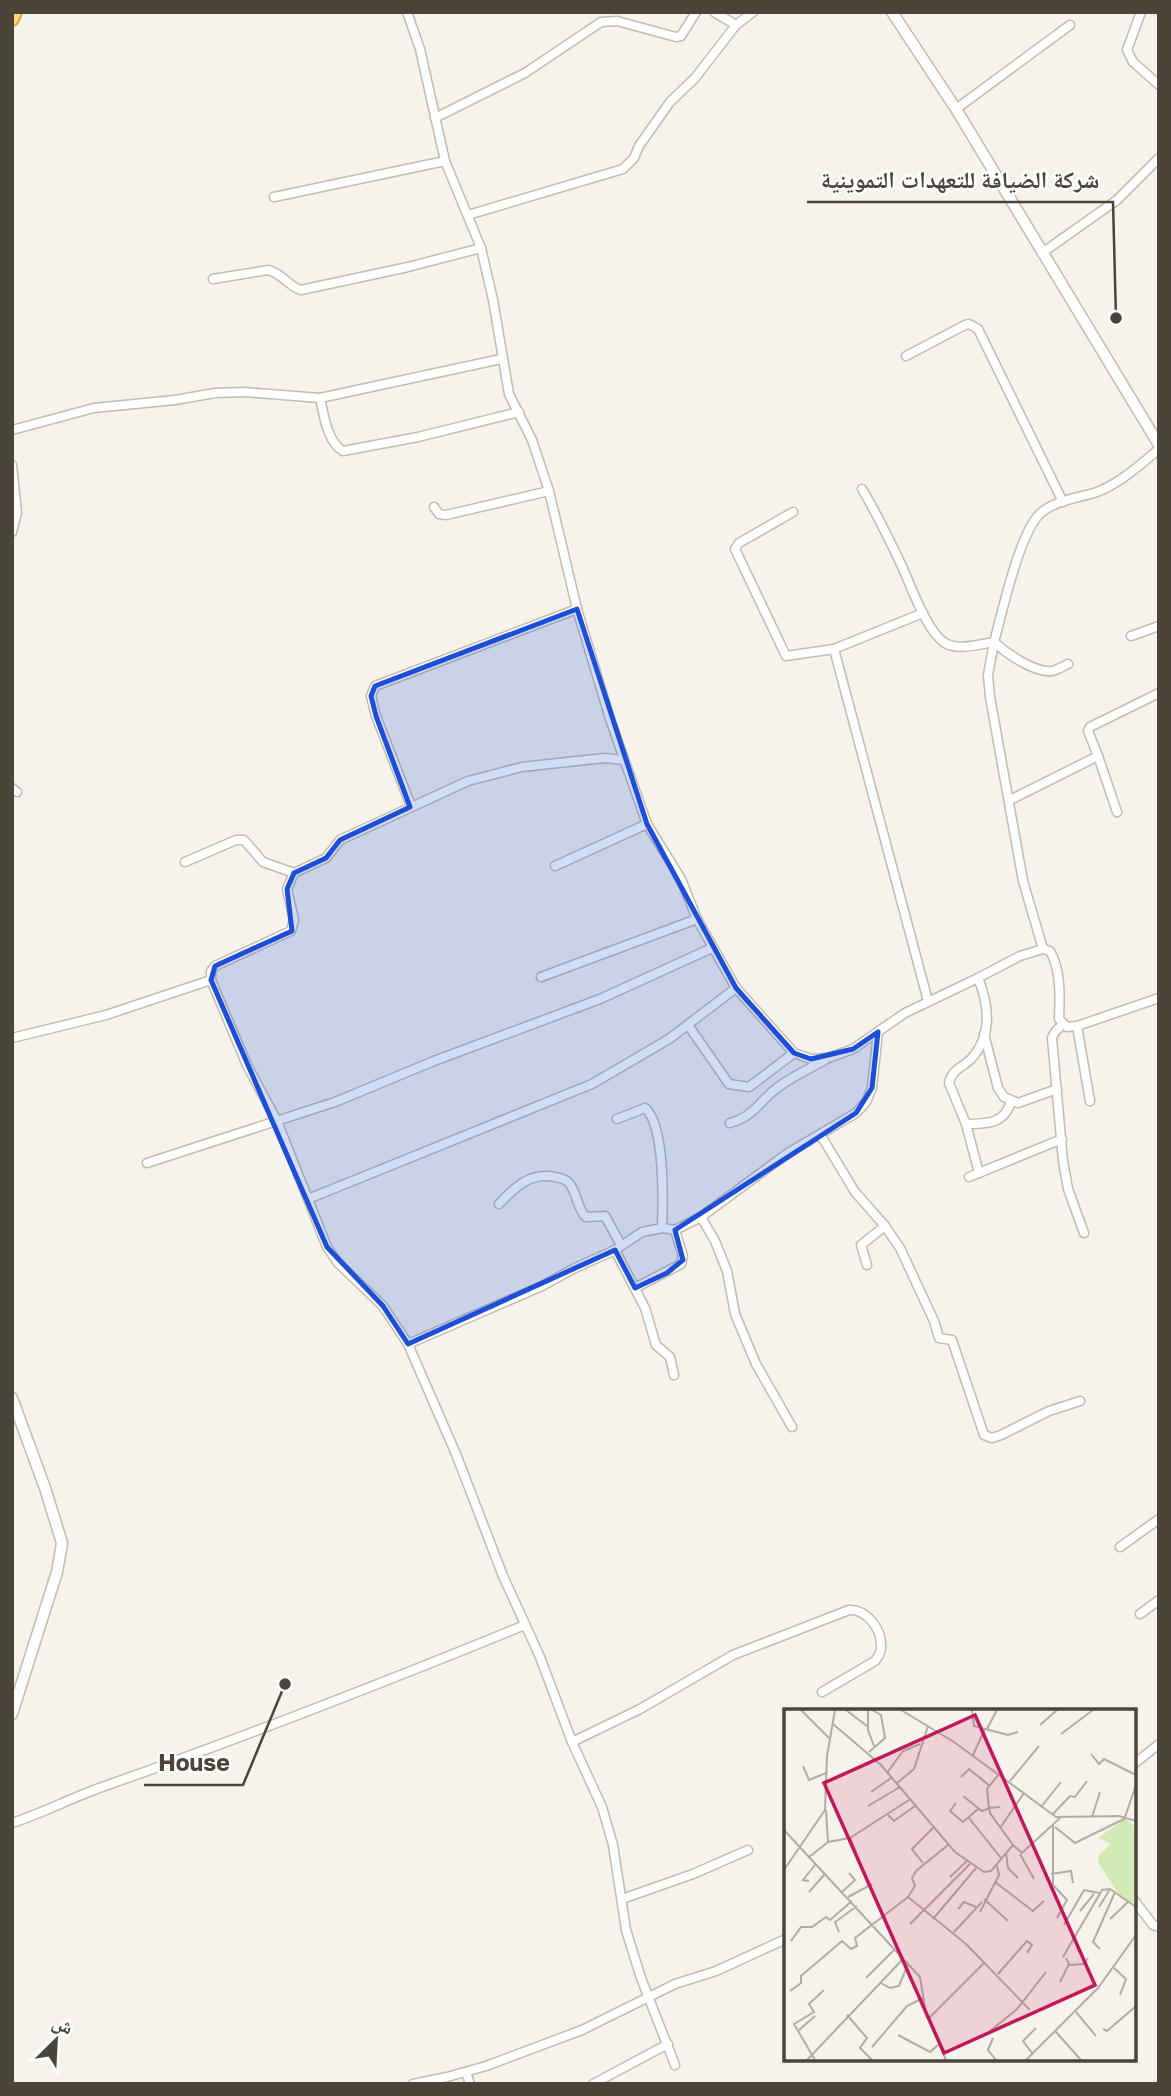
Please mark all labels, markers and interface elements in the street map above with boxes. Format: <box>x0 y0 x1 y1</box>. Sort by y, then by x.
callout: شركة الضيافة للتعهدات التموينية <box>807 158 1113 202</box>
text: شركة الضيافة للتعهدات التموينية <box>821 165 1099 194</box>
inset map <box>784 1709 1136 2061</box>
callout: House <box>144 1741 243 1785</box>
text: House <box>158 1748 230 1776</box>
north arrow <box>21 2005 91 2075</box>
text: ش <box>49 2009 77 2040</box>

